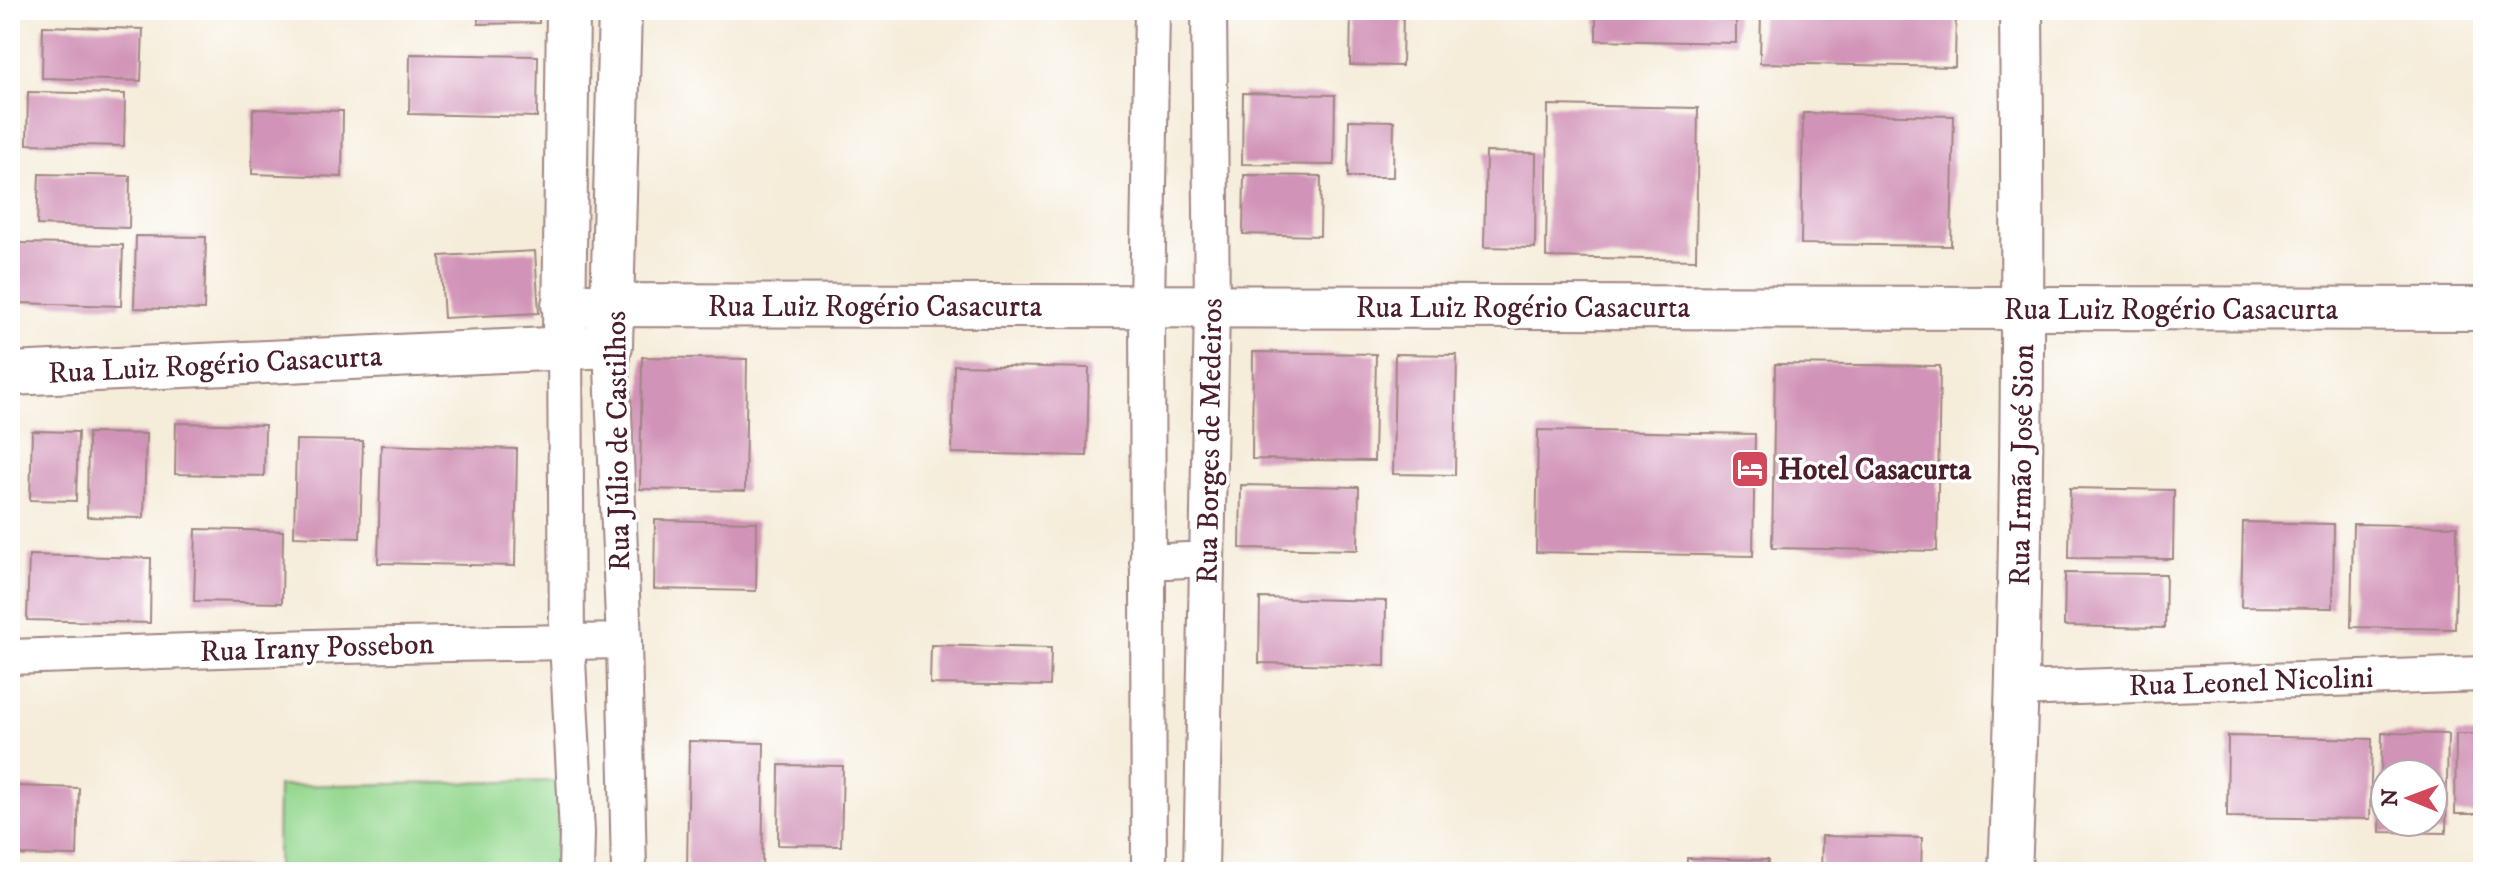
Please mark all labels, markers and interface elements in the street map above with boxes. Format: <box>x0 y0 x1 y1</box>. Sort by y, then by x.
street label: Rua Luiz Rogério Casacurta <box>708 289 1043 326</box>
street label: Rua Luiz Rogério Casacurta <box>1356 290 1691 327</box>
street label: Rua Luiz Rogério Casacurta <box>2004 292 2339 329</box>
street label: Rua Borges de Medeiros <box>1190 298 1231 584</box>
street label: Rua Júlio de Castilhos <box>598 310 639 571</box>
street label: Rua Luiz Rogério Casacurta <box>47 338 383 393</box>
street label: Rua Irmão José Sion <box>2002 343 2043 586</box>
hotel icon: Hotel Casacurta <box>1729 448 1771 490</box>
place label: Hotel Casacurta <box>1778 452 1972 489</box>
street label: Rua Irany Possebon <box>199 626 435 671</box>
street label: Rua Leonel Nicolini <box>2128 660 2374 705</box>
north arrow <box>2369 758 2449 838</box>
text: N <box>2377 788 2404 807</box>

